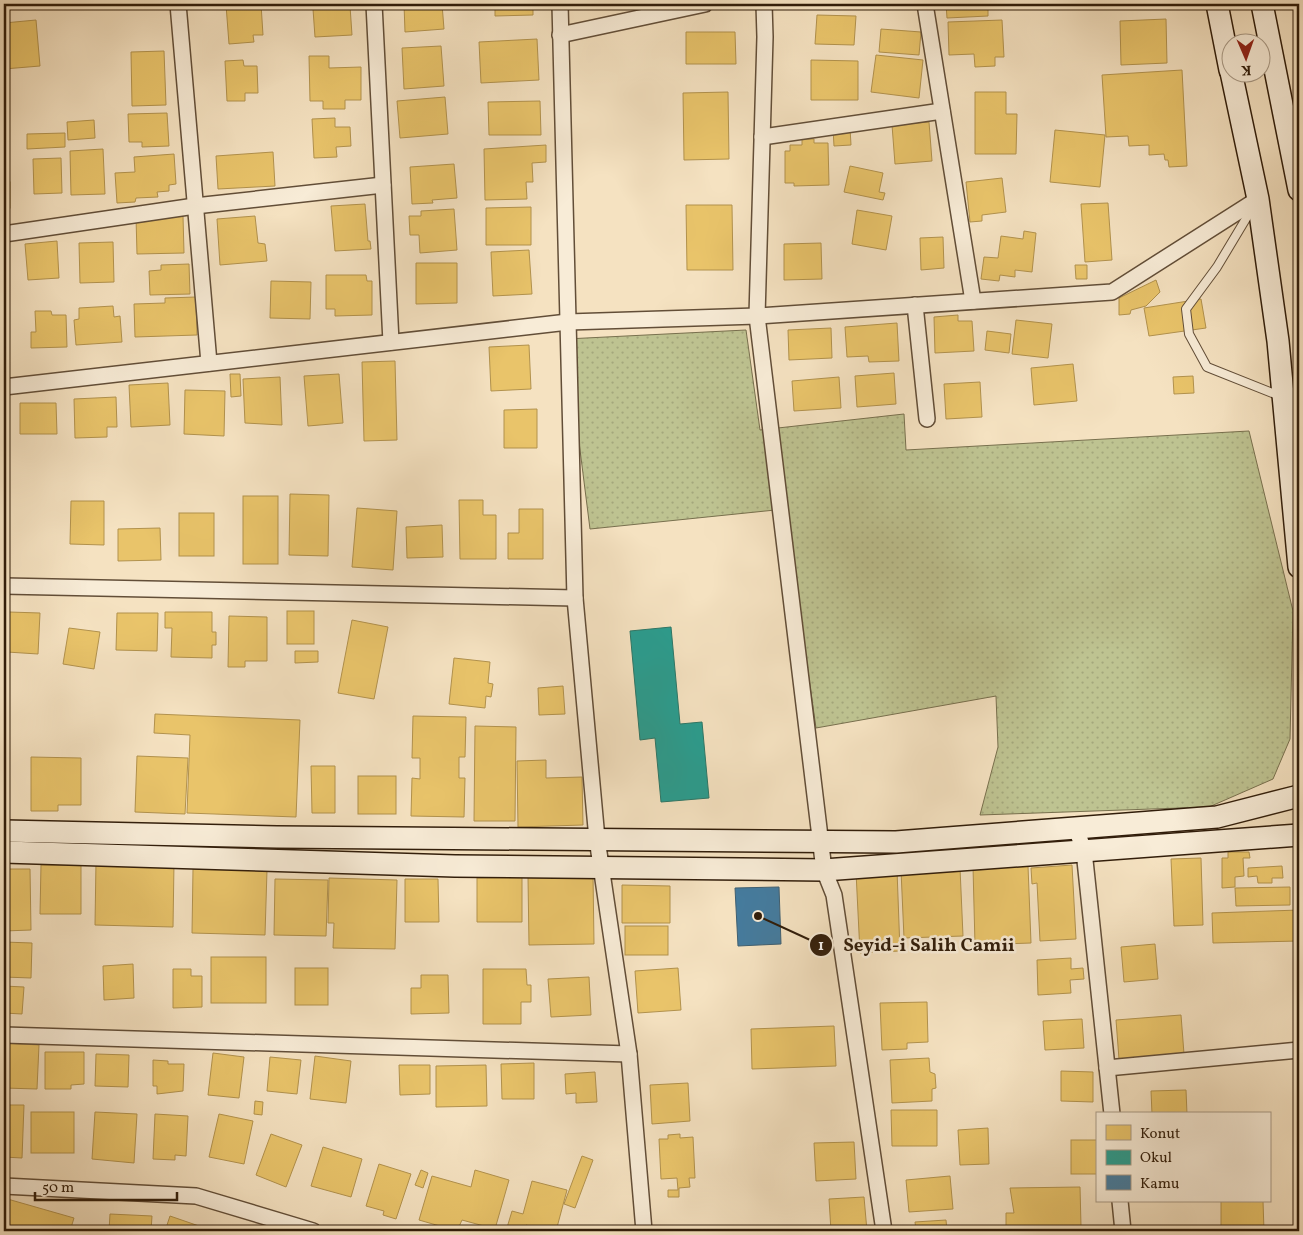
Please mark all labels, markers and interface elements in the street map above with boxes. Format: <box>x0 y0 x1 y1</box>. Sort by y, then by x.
north arrow <box>1220 32 1270 82</box>
text: K <box>1241 60 1252 79</box>
callout: Seyid-i Salih Camii <box>809 928 1025 962</box>
text: Seyid-i Salih Camii <box>843 933 1015 959</box>
text: 1 <box>818 936 824 957</box>
legend <box>1096 1112 1270 1202</box>
text: Konut <box>1140 1124 1180 1145</box>
text: Okul <box>1140 1148 1172 1169</box>
scale bar <box>35 1170 178 1202</box>
text: Kamu <box>1140 1174 1179 1195</box>
text: 50 m <box>42 1178 74 1199</box>

